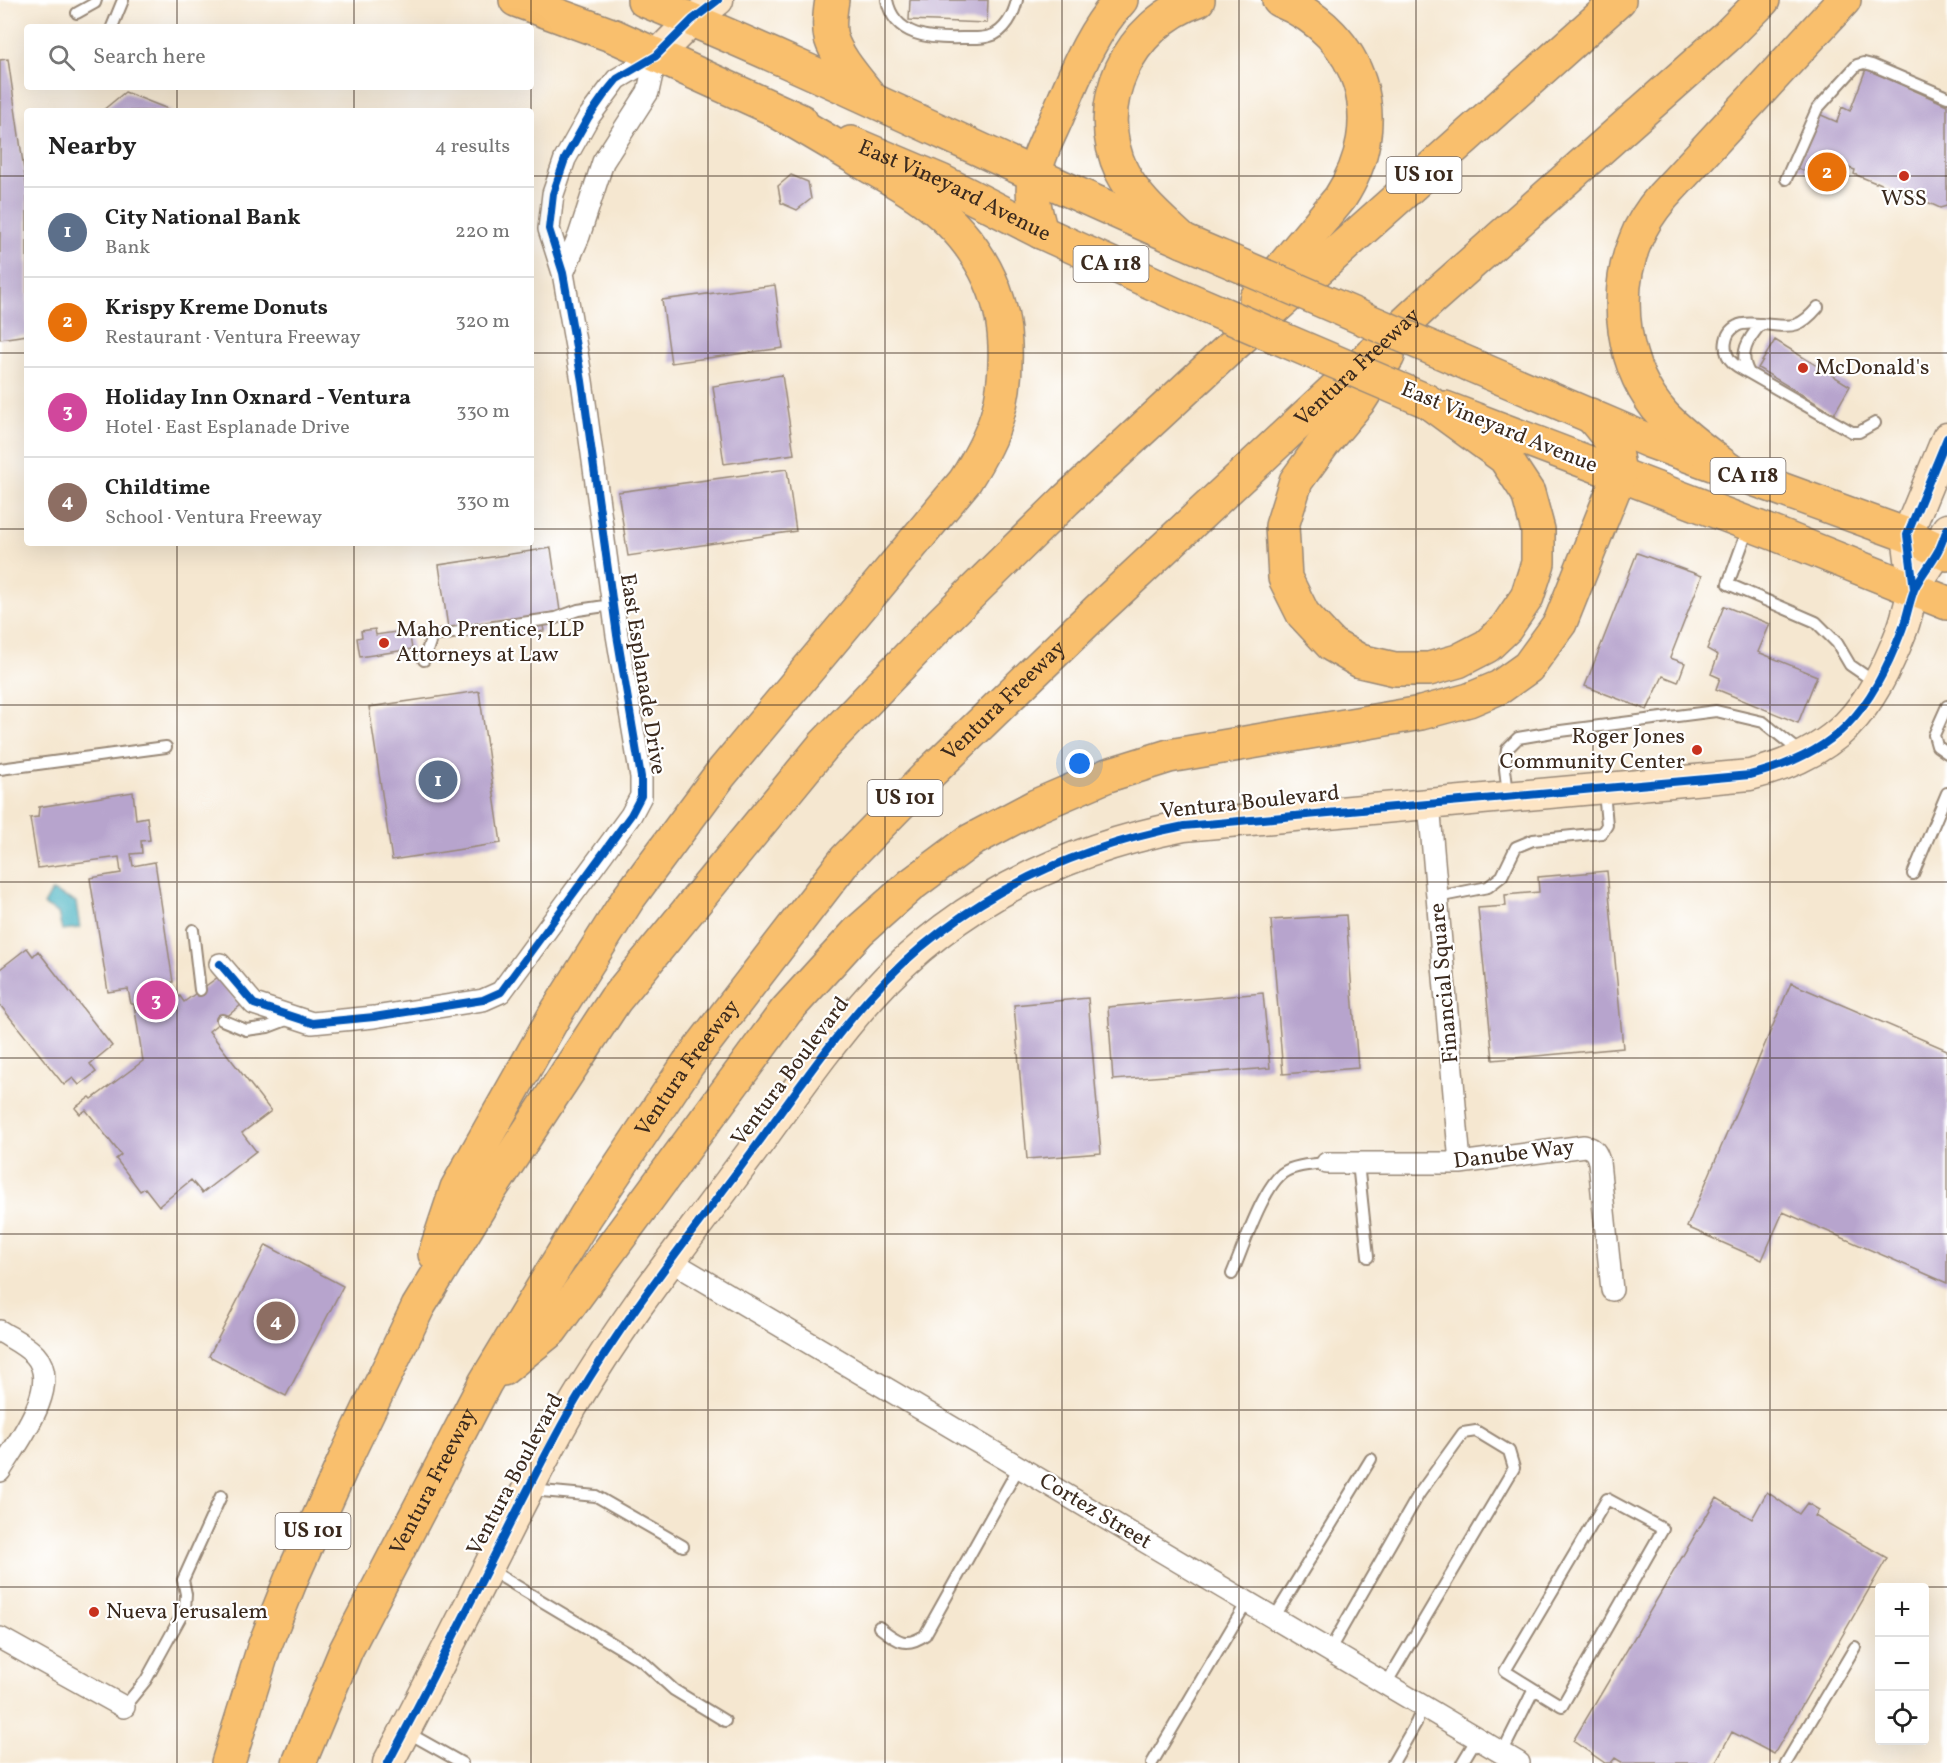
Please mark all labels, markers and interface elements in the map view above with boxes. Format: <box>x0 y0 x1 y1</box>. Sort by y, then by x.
search box <box>24 24 534 90</box>
icon: search <box>45 41 78 74</box>
text: Search here <box>93 42 206 73</box>
text: Nearby <box>48 129 137 165</box>
street label: East Vineyard Avenue <box>853 132 1056 250</box>
text: 4 results <box>435 133 510 161</box>
pin: 2 <box>1808 150 1846 195</box>
road number: US 101 <box>1386 157 1462 193</box>
marker: WSS <box>1897 169 1911 183</box>
place label: WSS <box>1881 184 1927 215</box>
text: City National Bank <box>105 203 300 234</box>
text: 1 <box>63 218 72 246</box>
text: 220 m <box>455 218 510 246</box>
text: Bank <box>105 234 150 262</box>
road number: CA 118 <box>1074 246 1148 282</box>
text: Krispy Kreme Donuts <box>105 293 328 324</box>
street label: Ventura Freeway <box>1288 301 1428 434</box>
text: 2 <box>62 308 73 336</box>
text: 320 m <box>455 308 510 336</box>
text: Restaurant · Ventura Freeway <box>105 324 361 352</box>
place label: McDonald's <box>1815 353 1930 384</box>
marker: McDonald's <box>1796 361 1810 375</box>
street label: East Vineyard Avenue <box>1396 374 1602 482</box>
text: Holiday Inn Oxnard - Ventura <box>105 383 411 414</box>
text: 3 <box>62 398 73 426</box>
text: 330 m <box>456 398 510 426</box>
text: Hotel · East Esplanade Drive <box>105 414 350 442</box>
road number: CA 118 <box>1710 458 1786 494</box>
text: Childtime <box>105 473 210 504</box>
text: 4 <box>61 488 74 516</box>
text: 330 m <box>456 488 510 516</box>
text: School · Ventura Freeway <box>105 504 322 532</box>
street label: East Esplanade Drive <box>611 571 673 777</box>
place label: Maho Prentice, LLP Attorneys at Law <box>396 615 585 671</box>
street label: Ventura Freeway <box>935 633 1073 769</box>
marker: Maho Prentice, LLP Attorneys at Law <box>377 636 391 650</box>
place label: Roger Jones Community Center <box>1499 722 1685 778</box>
marker: Roger Jones Community Center <box>1690 743 1704 757</box>
your location <box>1065 749 1094 778</box>
pin: 1 <box>418 758 458 802</box>
street label: Ventura Boulevard <box>1159 778 1341 828</box>
road number: US 101 <box>868 780 942 816</box>
street label: Financial Square <box>1423 901 1467 1065</box>
pin: 3 <box>136 978 176 1022</box>
street label: Ventura Boulevard <box>724 991 858 1153</box>
street label: Ventura Freeway <box>628 993 748 1143</box>
street label: Danube Way <box>1452 1132 1576 1178</box>
pin: 4 <box>256 1298 296 1344</box>
street label: Ventura Boulevard <box>460 1388 572 1562</box>
street label: Ventura Freeway <box>382 1403 485 1561</box>
street label: Cortez Street <box>1033 1466 1157 1558</box>
road number: US 101 <box>276 1513 350 1549</box>
map controls <box>1875 1583 1929 1745</box>
button: + <box>1875 1583 1929 1637</box>
place label: Nueva Jerusalem <box>106 1597 268 1628</box>
marker: Nueva Jerusalem <box>87 1605 101 1619</box>
button: − <box>1875 1637 1929 1691</box>
button: locate <box>1875 1691 1929 1745</box>

